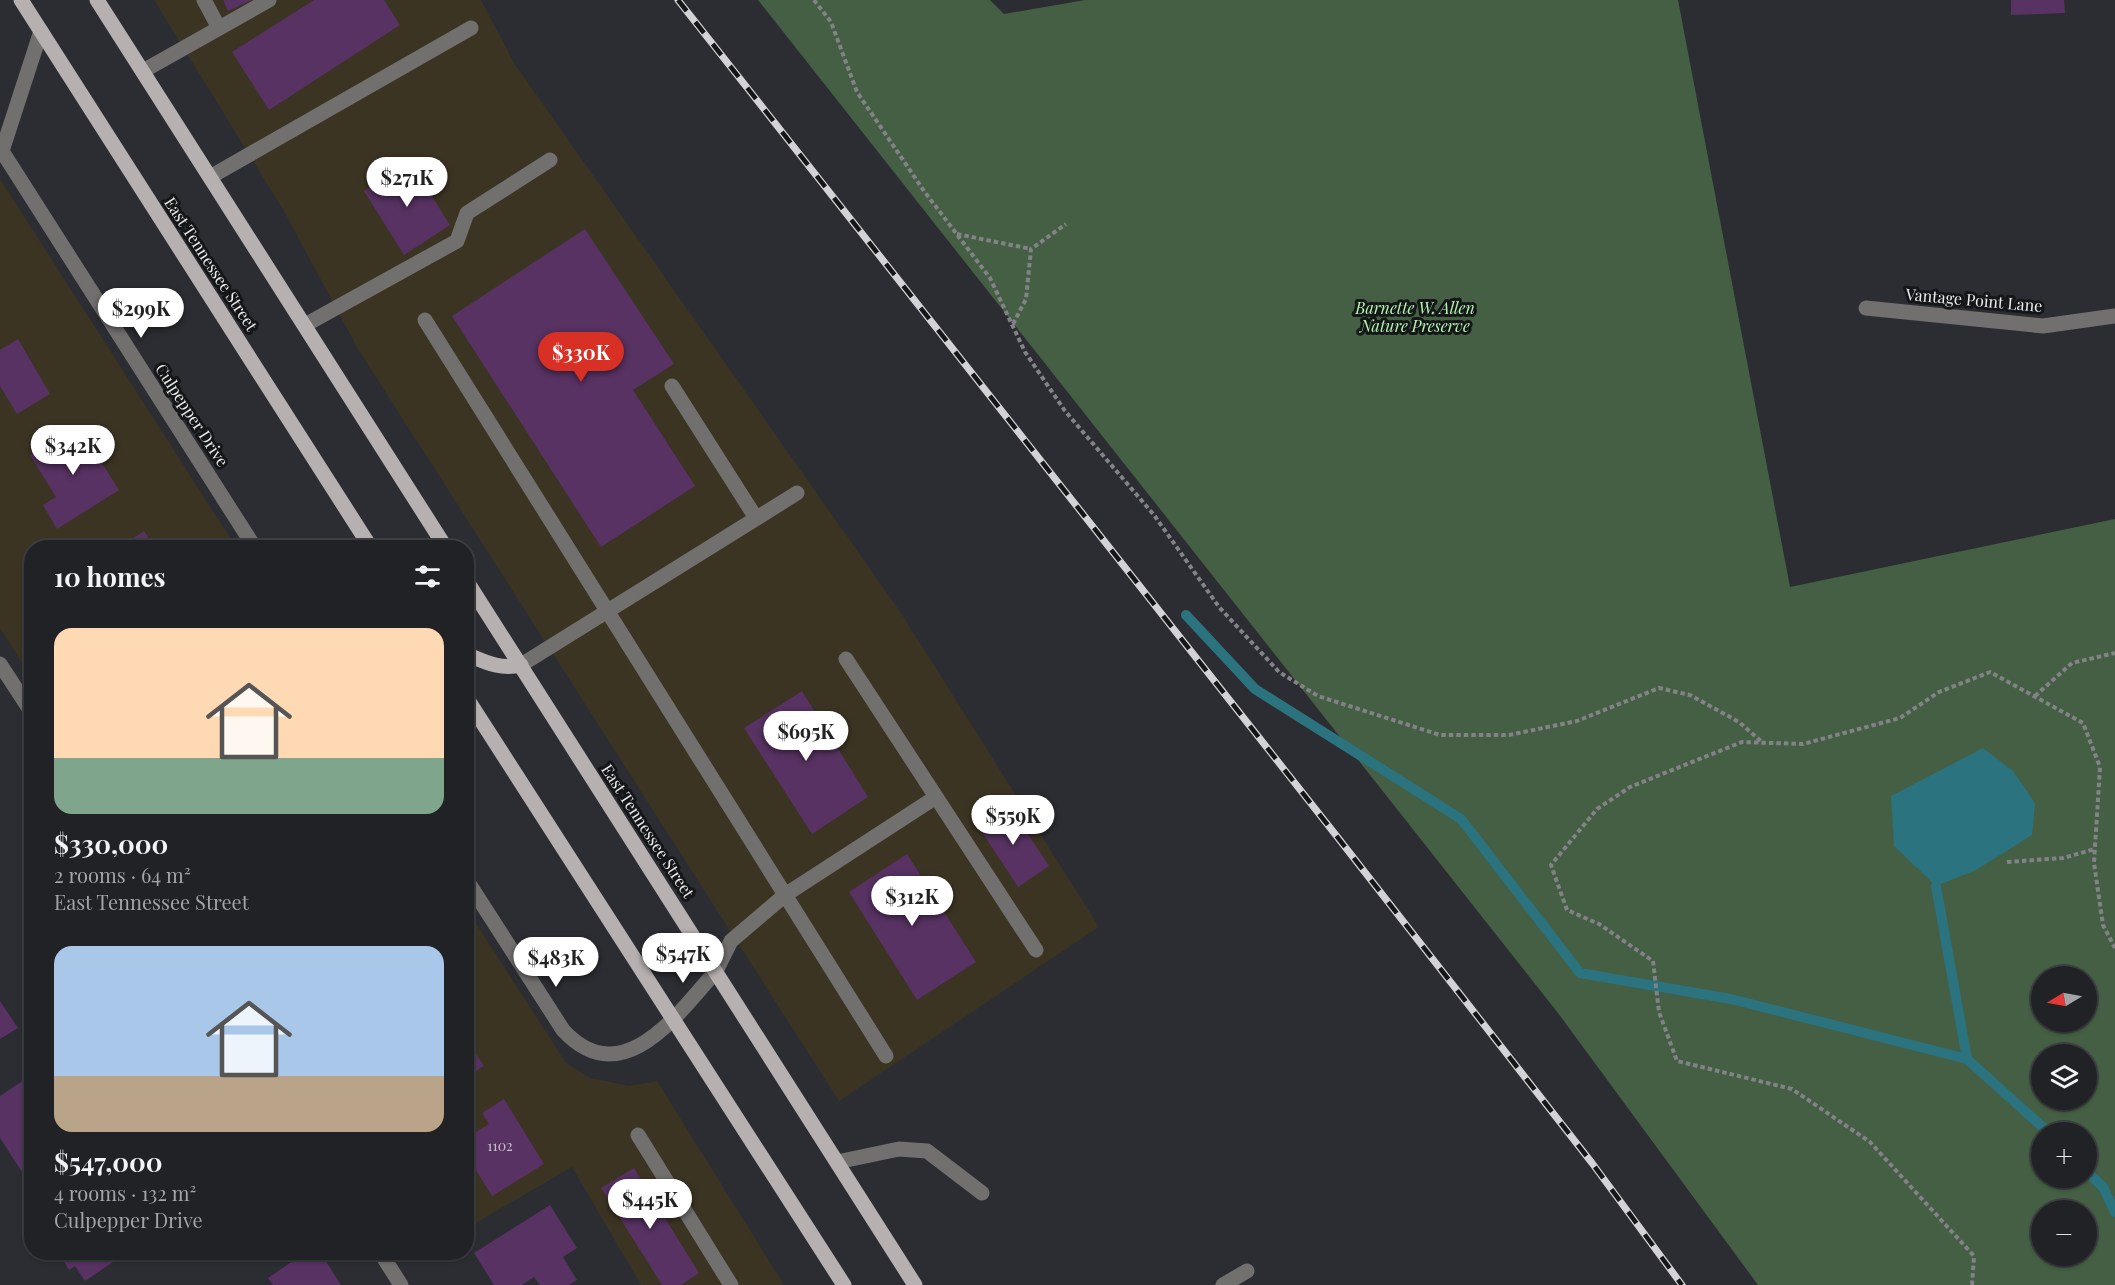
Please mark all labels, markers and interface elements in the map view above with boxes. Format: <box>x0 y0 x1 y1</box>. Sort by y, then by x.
pin: $271K <box>365 157 449 208</box>
text: $271K <box>381 163 433 190</box>
street label: East Tennessee Street <box>160 193 263 335</box>
street label: Vantage Point Lane <box>1904 283 2043 316</box>
pin: $299K <box>99 288 183 339</box>
text: $299K <box>112 294 170 321</box>
park label: Barnette W. Allen Nature Preserve <box>1354 297 1475 336</box>
pin: $330K <box>539 332 623 383</box>
text: $330K <box>552 338 610 365</box>
street label: Culpepper Drive <box>151 359 234 470</box>
pin: $342K <box>31 425 115 476</box>
text: $342K <box>45 431 101 458</box>
text: 10 homes <box>54 559 166 594</box>
icon: filters <box>411 560 444 593</box>
icon: home <box>195 667 303 775</box>
pin: $695K <box>764 711 848 762</box>
text: $695K <box>777 717 835 744</box>
street label: East Tennessee Street <box>597 760 700 902</box>
pin: $559K <box>971 795 1055 846</box>
text: $559K <box>985 801 1041 828</box>
text: $330,000 <box>54 826 168 861</box>
text: 2 rooms · 64 m² <box>54 861 191 888</box>
pin: $312K <box>870 876 954 927</box>
text: $312K <box>885 882 939 909</box>
text: East Tennessee Street <box>54 888 249 915</box>
pin: $547K <box>641 933 725 984</box>
pin: $483K <box>514 937 598 988</box>
text: $547K <box>656 939 710 966</box>
text: $483K <box>527 943 585 970</box>
north arrow <box>2031 966 2097 1032</box>
map controls <box>2031 966 2097 1266</box>
icon: home <box>195 985 303 1093</box>
button: layers <box>2031 1044 2097 1110</box>
button: + <box>2031 1122 2097 1188</box>
house number: 1102 <box>487 1136 513 1155</box>
text: $547,000 <box>54 1144 163 1179</box>
text: 4 rooms · 132 m² <box>54 1179 196 1206</box>
pin: $445K <box>608 1179 692 1230</box>
text: $445K <box>622 1185 678 1212</box>
button: − <box>2031 1200 2097 1266</box>
text: Culpepper Drive <box>54 1206 203 1233</box>

